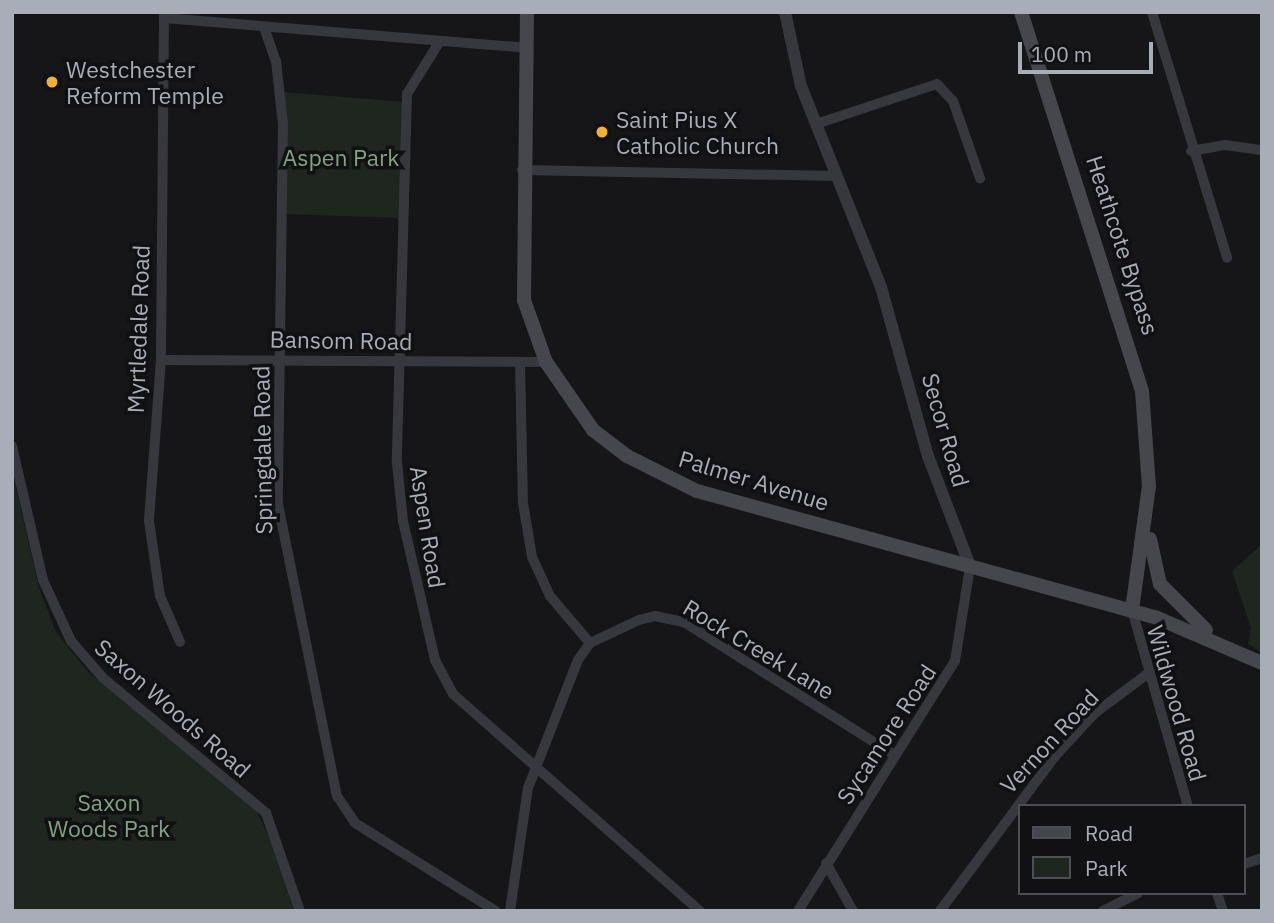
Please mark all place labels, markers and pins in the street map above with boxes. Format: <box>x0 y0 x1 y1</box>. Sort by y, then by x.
place label: Westchester Reform Temple <box>66 55 224 109</box>
marker: Westchester Reform Temple <box>44 74 60 90</box>
place label: Saint Pius X Catholic Church <box>616 105 779 159</box>
marker: Saint Pius X Catholic Church <box>594 124 610 140</box>

